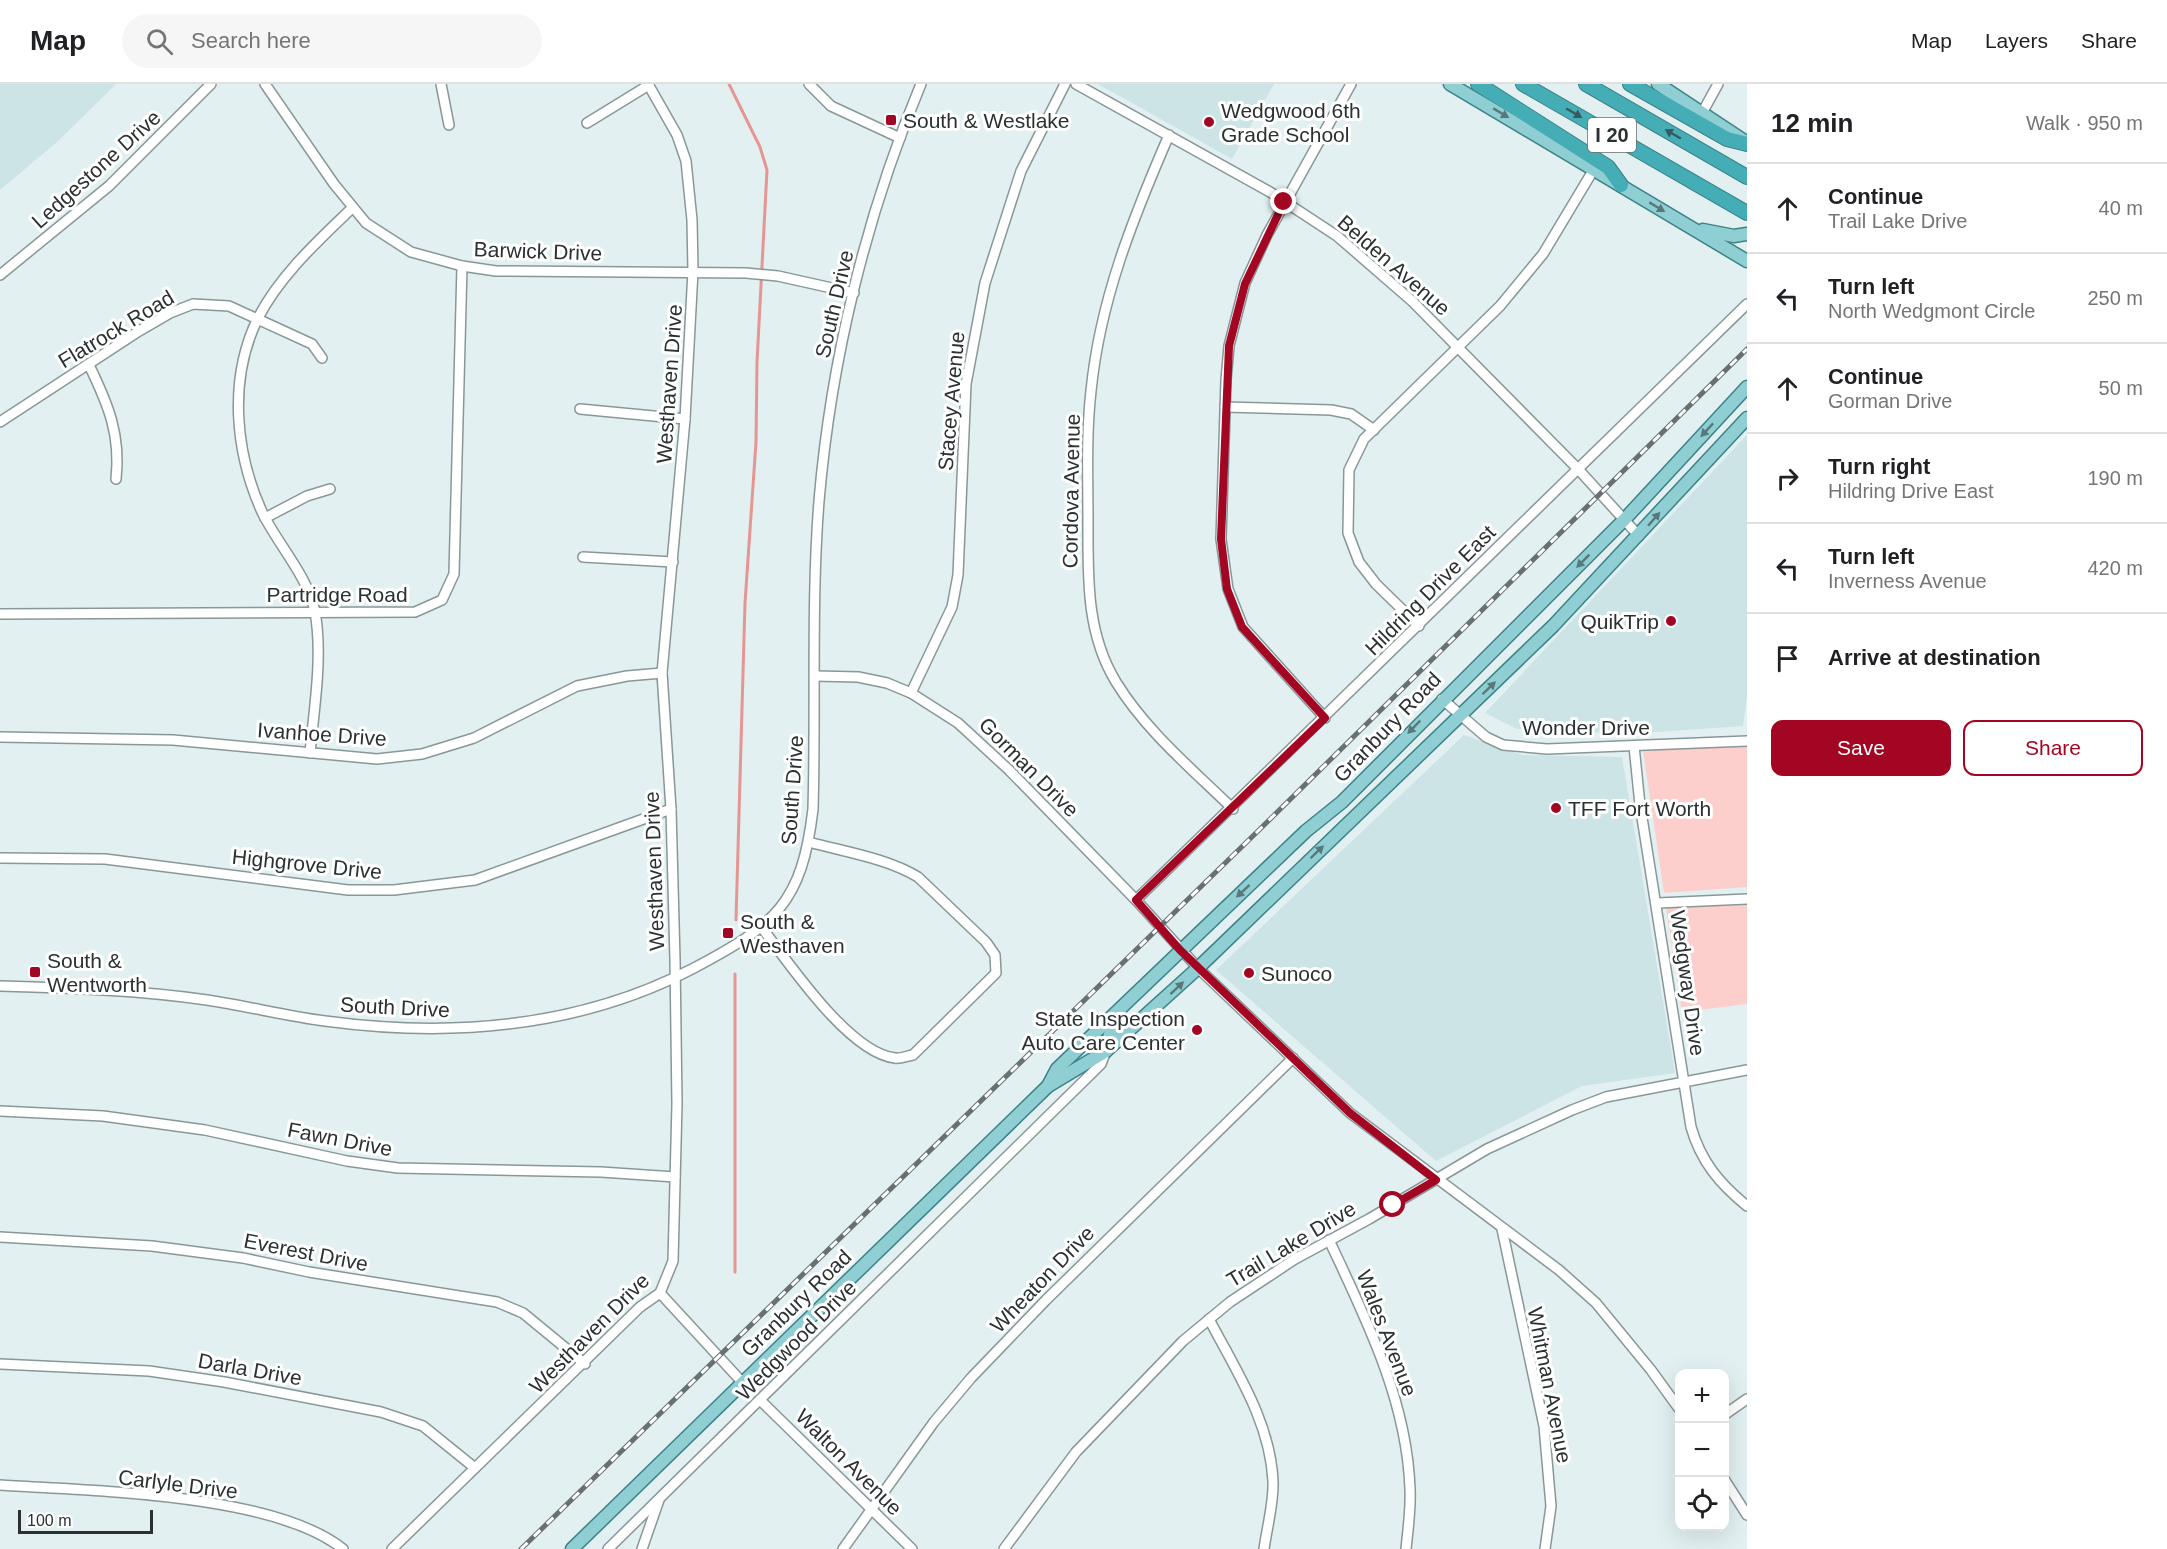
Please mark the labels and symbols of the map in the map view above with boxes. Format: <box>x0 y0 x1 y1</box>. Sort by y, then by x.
place label: Wedgwood 6th Grade School <box>1221 99 1361 146</box>
street label: Ledgestone Drive <box>27 105 165 233</box>
one-way arrow <box>1493 108 1510 118</box>
one-way arrow <box>1566 108 1583 118</box>
place label: South & Westlake <box>903 109 1070 132</box>
marker: South & Westlake <box>884 113 898 127</box>
marker: Wedgwood 6th Grade School <box>1202 115 1216 129</box>
road number: I 20 <box>1588 118 1636 152</box>
one-way arrow <box>1665 130 1682 140</box>
route end <box>1270 188 1296 214</box>
one-way arrow <box>1649 201 1665 212</box>
street label: Belden Avenue <box>1333 210 1455 320</box>
street label: Barwick Drive <box>473 237 603 265</box>
street label: South Drive <box>810 248 858 360</box>
street label: Flatrock Road <box>54 285 178 373</box>
street label: Westhaven Drive <box>652 304 686 464</box>
street label: Stacey Avenue <box>933 330 969 472</box>
street label: Cordova Avenue <box>1058 413 1084 569</box>
one-way arrow <box>1701 422 1714 437</box>
one-way arrow <box>1647 512 1660 527</box>
street label: Hildring Drive East <box>1360 520 1500 660</box>
one-way arrow <box>1576 554 1590 568</box>
street label: Partridge Road <box>266 583 408 606</box>
place label: QuikTrip <box>1580 610 1659 633</box>
marker: QuikTrip <box>1664 614 1678 628</box>
street label: Granbury Road <box>1329 667 1445 787</box>
one-way arrow <box>1481 682 1495 696</box>
street label: Gorman Drive <box>975 713 1083 821</box>
street label: Wonder Drive <box>1522 716 1650 739</box>
street label: Ivanhoe Drive <box>257 718 387 750</box>
one-way arrow <box>1407 720 1421 734</box>
street label: South Drive <box>777 734 807 846</box>
street label: Westhaven Drive <box>640 791 668 951</box>
place label: TFF Fort Worth <box>1568 797 1711 820</box>
marker: TFF Fort Worth <box>1549 801 1563 815</box>
street label: Highgrove Drive <box>231 845 383 883</box>
one-way arrow <box>1310 845 1325 859</box>
one-way arrow <box>1235 884 1250 898</box>
street label: Wedgway Drive <box>1666 909 1710 1057</box>
place label: South & Westhaven <box>740 910 845 957</box>
marker: South & Westhaven <box>721 926 735 940</box>
place label: South & Wentworth <box>47 949 147 996</box>
place label: Sunoco <box>1261 962 1332 985</box>
marker: South & Wentworth <box>28 965 42 979</box>
marker: Sunoco <box>1242 966 1256 980</box>
one-way arrow <box>1170 981 1184 995</box>
street label: South Drive <box>340 993 450 1021</box>
place label: State Inspection Auto Care Center <box>1022 1007 1185 1054</box>
marker: State Inspection Auto Care Center <box>1190 1023 1204 1037</box>
street label: Fawn Drive <box>286 1118 394 1160</box>
route start <box>1379 1191 1405 1217</box>
street label: Trail Lake Drive <box>1222 1196 1360 1292</box>
street label: Wheaton Drive <box>985 1221 1099 1337</box>
street label: Everest Drive <box>242 1229 370 1275</box>
street label: Granbury Road <box>736 1245 856 1361</box>
street label: Wales Avenue <box>1352 1267 1422 1399</box>
street label: Westhaven Drive <box>524 1268 654 1398</box>
street label: Wedgwood Drive <box>731 1275 861 1405</box>
street label: Whitman Avenue <box>1524 1305 1576 1465</box>
street label: Darla Drive <box>196 1349 304 1389</box>
street label: Walton Avenue <box>791 1404 907 1520</box>
street label: Carlyle Drive <box>117 1465 239 1503</box>
scale bar <box>18 1507 153 1534</box>

